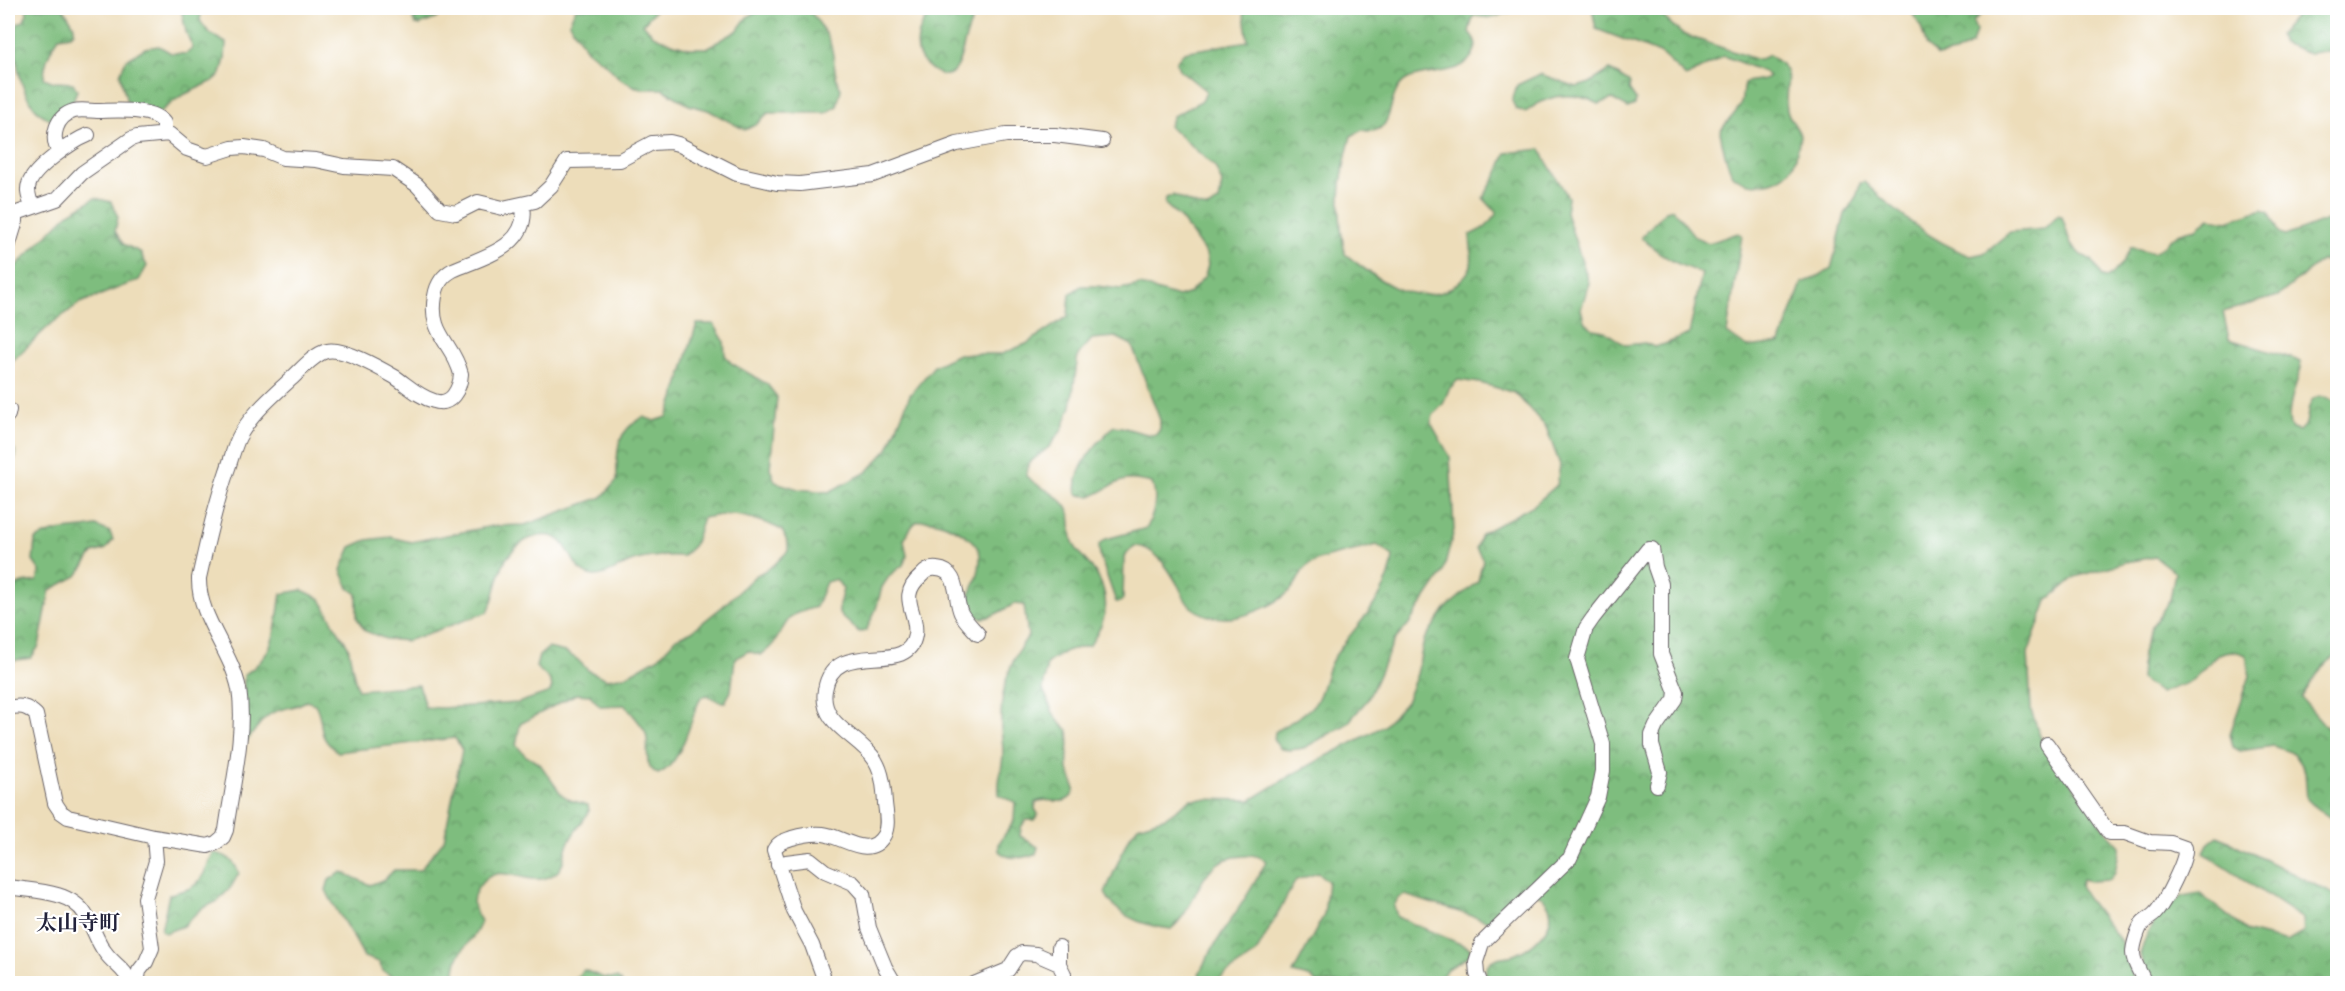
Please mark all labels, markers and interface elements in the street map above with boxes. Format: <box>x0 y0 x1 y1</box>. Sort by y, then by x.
district label: 太山寺町 <box>36 909 120 937</box>

